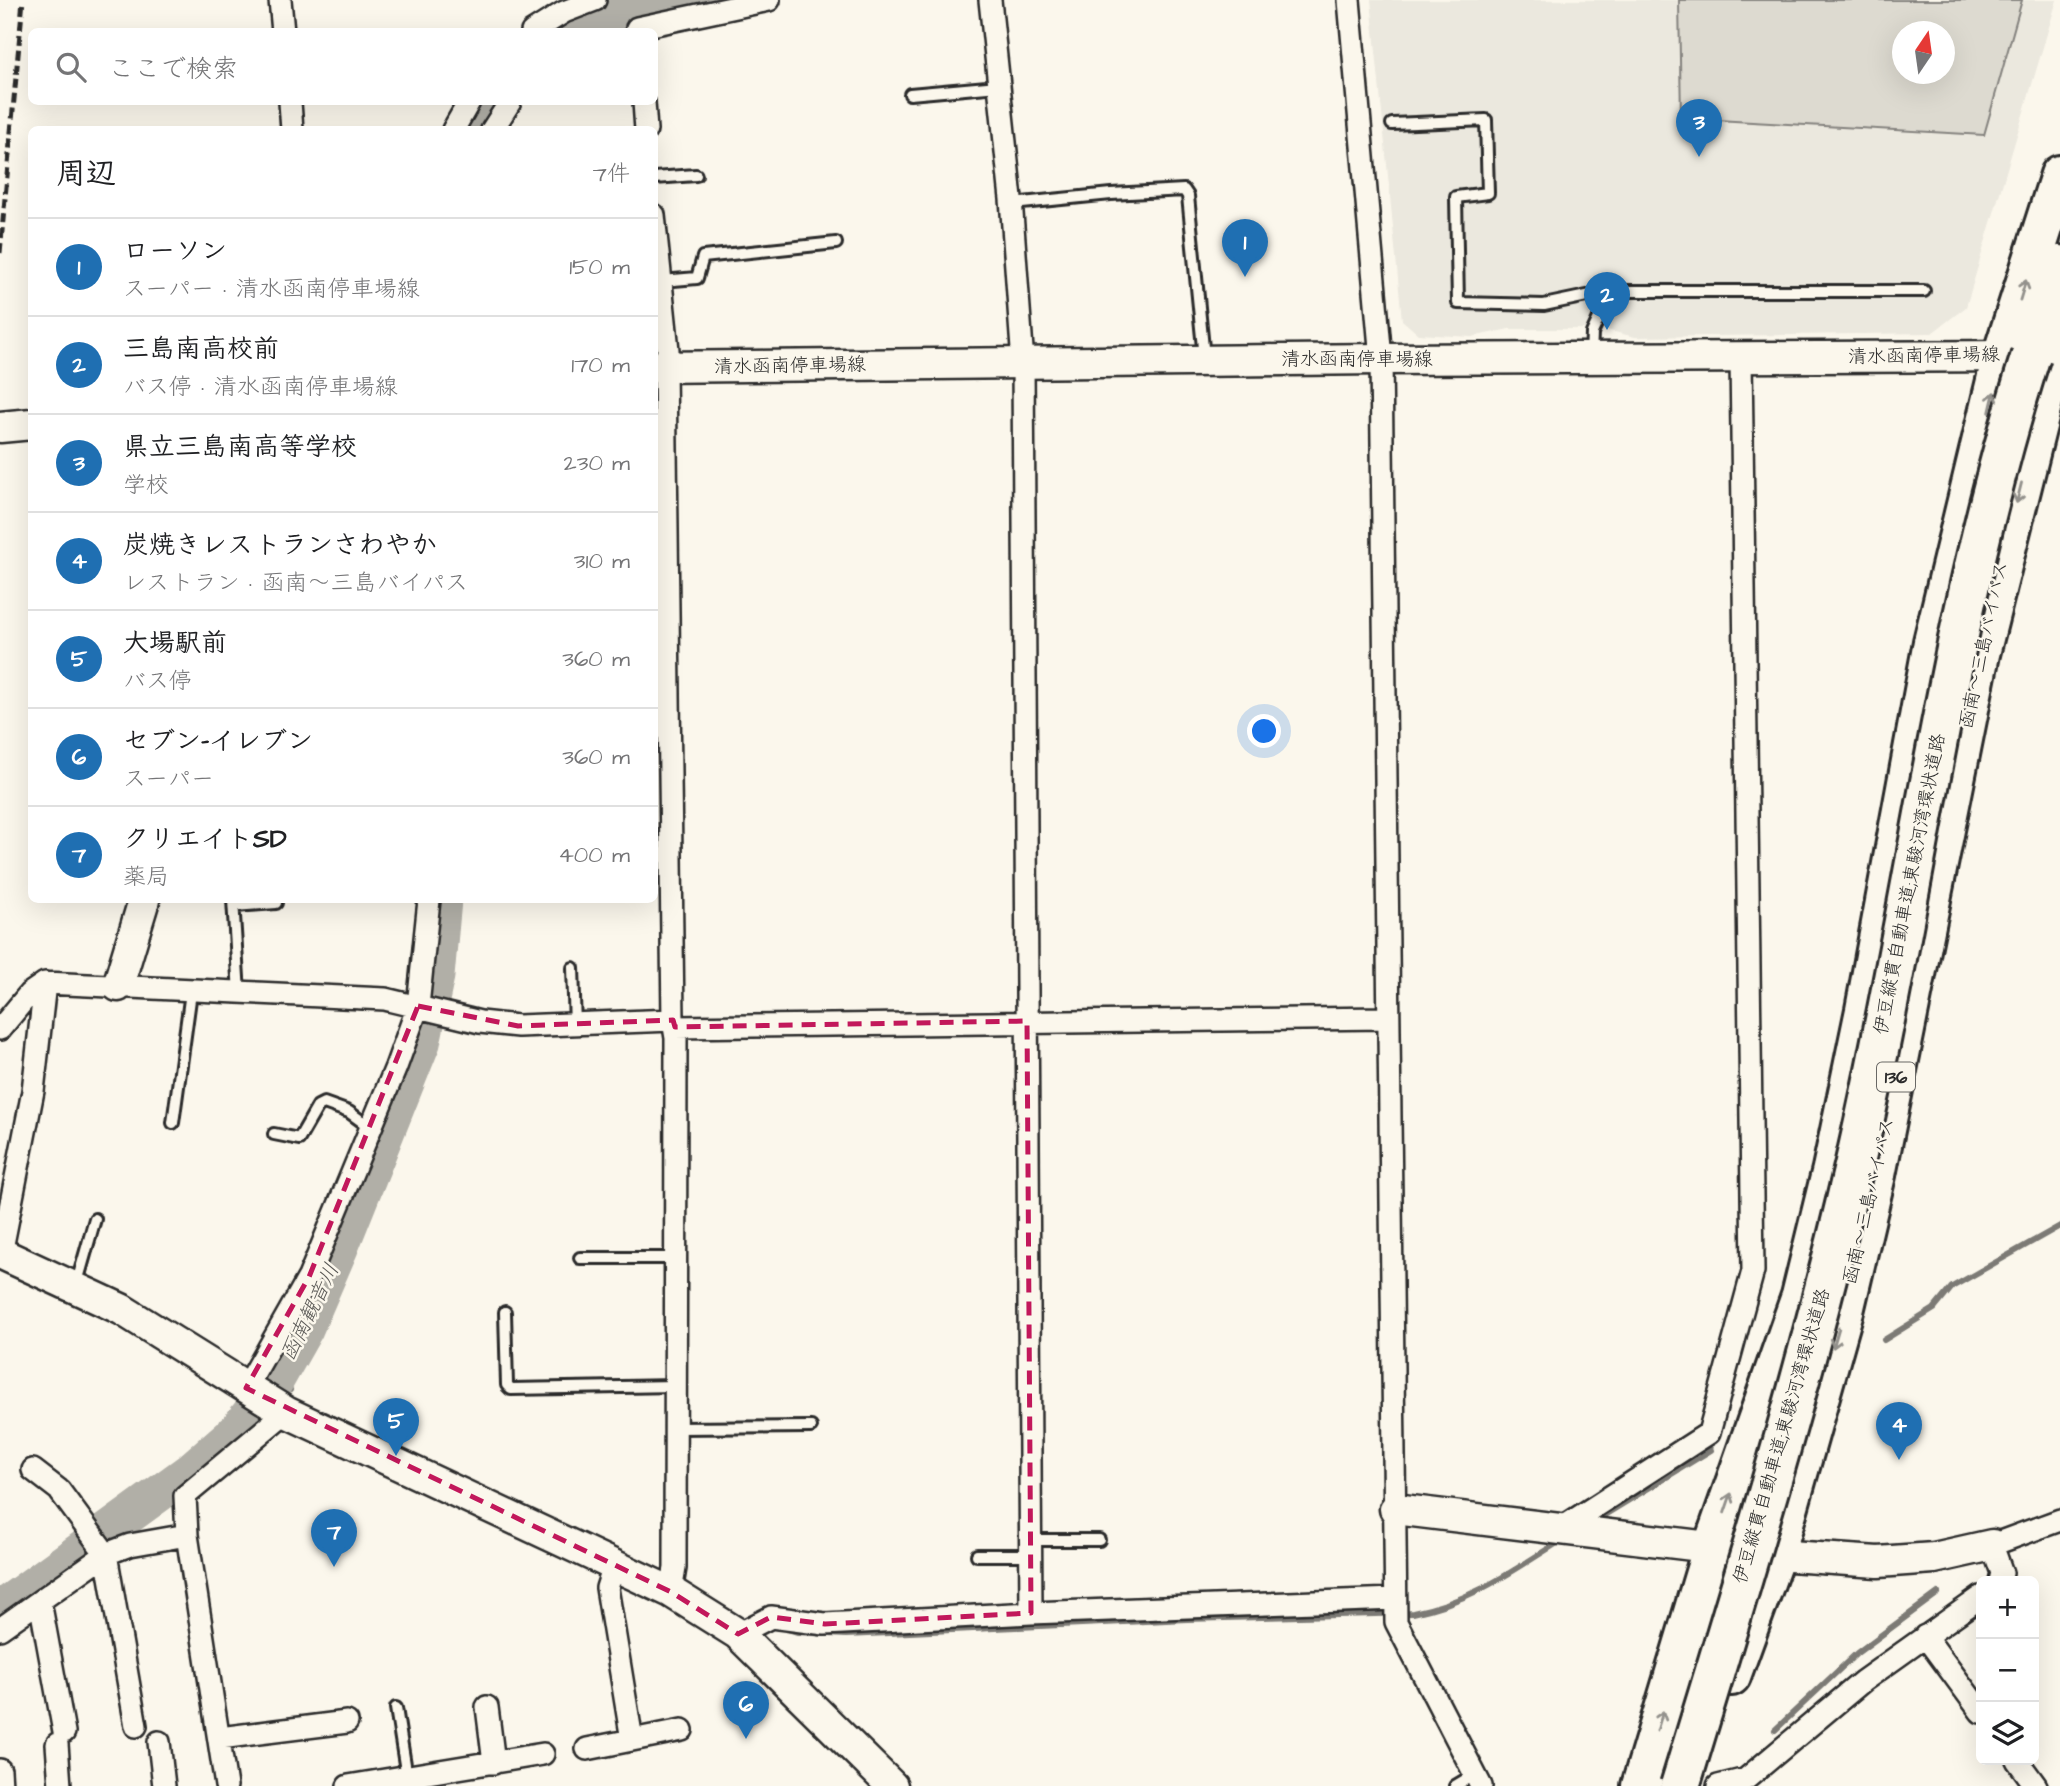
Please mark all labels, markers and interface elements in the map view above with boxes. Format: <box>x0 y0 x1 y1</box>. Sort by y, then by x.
north arrow <box>1892 21 1955 84</box>
search box <box>28 28 658 105</box>
icon: search <box>52 48 90 86</box>
text: ここで検索 <box>108 51 238 87</box>
pin: 3 <box>1676 99 1722 157</box>
text: 周辺 <box>56 153 116 195</box>
text: 7件 <box>593 158 630 190</box>
pin: 1 <box>1222 219 1268 277</box>
text: ローソン <box>123 233 227 269</box>
text: 1 <box>78 251 80 283</box>
text: 150 m <box>569 251 630 283</box>
pin: 2 <box>1584 272 1630 330</box>
text: スーパー · 清水函南停車場線 <box>123 273 420 305</box>
one-way arrow <box>2017 280 2030 302</box>
text: 三島南高校前 <box>123 331 279 367</box>
street label: 清水函南停車場線 <box>1848 341 2000 371</box>
street label: 清水函南停車場線 <box>1281 346 1433 373</box>
text: 2 <box>72 349 86 381</box>
text: 170 m <box>571 349 630 381</box>
street label: 清水函南停車場線 <box>714 351 866 381</box>
text: バス停 · 清水函南停車場線 <box>123 371 398 403</box>
one-way arrow <box>1985 391 1999 414</box>
text: 県立三島南高等学校 <box>123 429 357 465</box>
text: 3 <box>73 447 85 479</box>
text: 230 m <box>564 447 630 479</box>
text: 学校 <box>123 469 169 501</box>
one-way arrow <box>2012 481 2025 504</box>
text: 炭焼きレストランさわやか <box>123 527 437 563</box>
text: 4 <box>71 545 87 577</box>
text: 310 m <box>574 545 630 577</box>
street label: 函南～三島バイパス <box>1953 559 2015 731</box>
text: レストラン · 函南～三島バイパス <box>123 567 468 599</box>
text: 大場駅前 <box>123 625 227 661</box>
text: 5 <box>71 643 87 675</box>
text: 360 m <box>562 643 630 675</box>
text: バス停 <box>123 665 192 697</box>
your location <box>1247 714 1281 748</box>
text: セブン-イレブン <box>123 723 313 759</box>
street label: 伊豆縦貫自動車道;東駿河湾環状道路 <box>1868 731 1952 1037</box>
text: 6 <box>72 741 86 773</box>
text: 360 m <box>562 741 630 773</box>
text: スーパー <box>123 763 214 795</box>
text: クリエイトSD <box>123 821 287 857</box>
text: 7 <box>72 839 86 871</box>
text: 400 m <box>558 839 630 871</box>
text: 薬局 <box>123 861 169 893</box>
road number: 136 <box>1877 1062 1915 1092</box>
street label: 函南～三島バイパス <box>1837 1115 1901 1287</box>
water label: 函南観音川 <box>274 1258 346 1366</box>
street label: 伊豆縦貫自動車道;東駿河湾環状道路 <box>1727 1285 1837 1587</box>
one-way arrow <box>1829 1326 1842 1349</box>
pin: 5 <box>373 1398 419 1456</box>
pin: 4 <box>1876 1402 1922 1460</box>
one-way arrow <box>1722 1493 1735 1515</box>
pin: 7 <box>311 1509 357 1567</box>
map controls <box>1976 1576 2039 1765</box>
button: + <box>1976 1576 2039 1639</box>
button: − <box>1976 1639 2039 1702</box>
pin: 6 <box>723 1681 769 1739</box>
button: layers <box>1976 1702 2039 1765</box>
one-way arrow <box>1655 1710 1668 1732</box>

